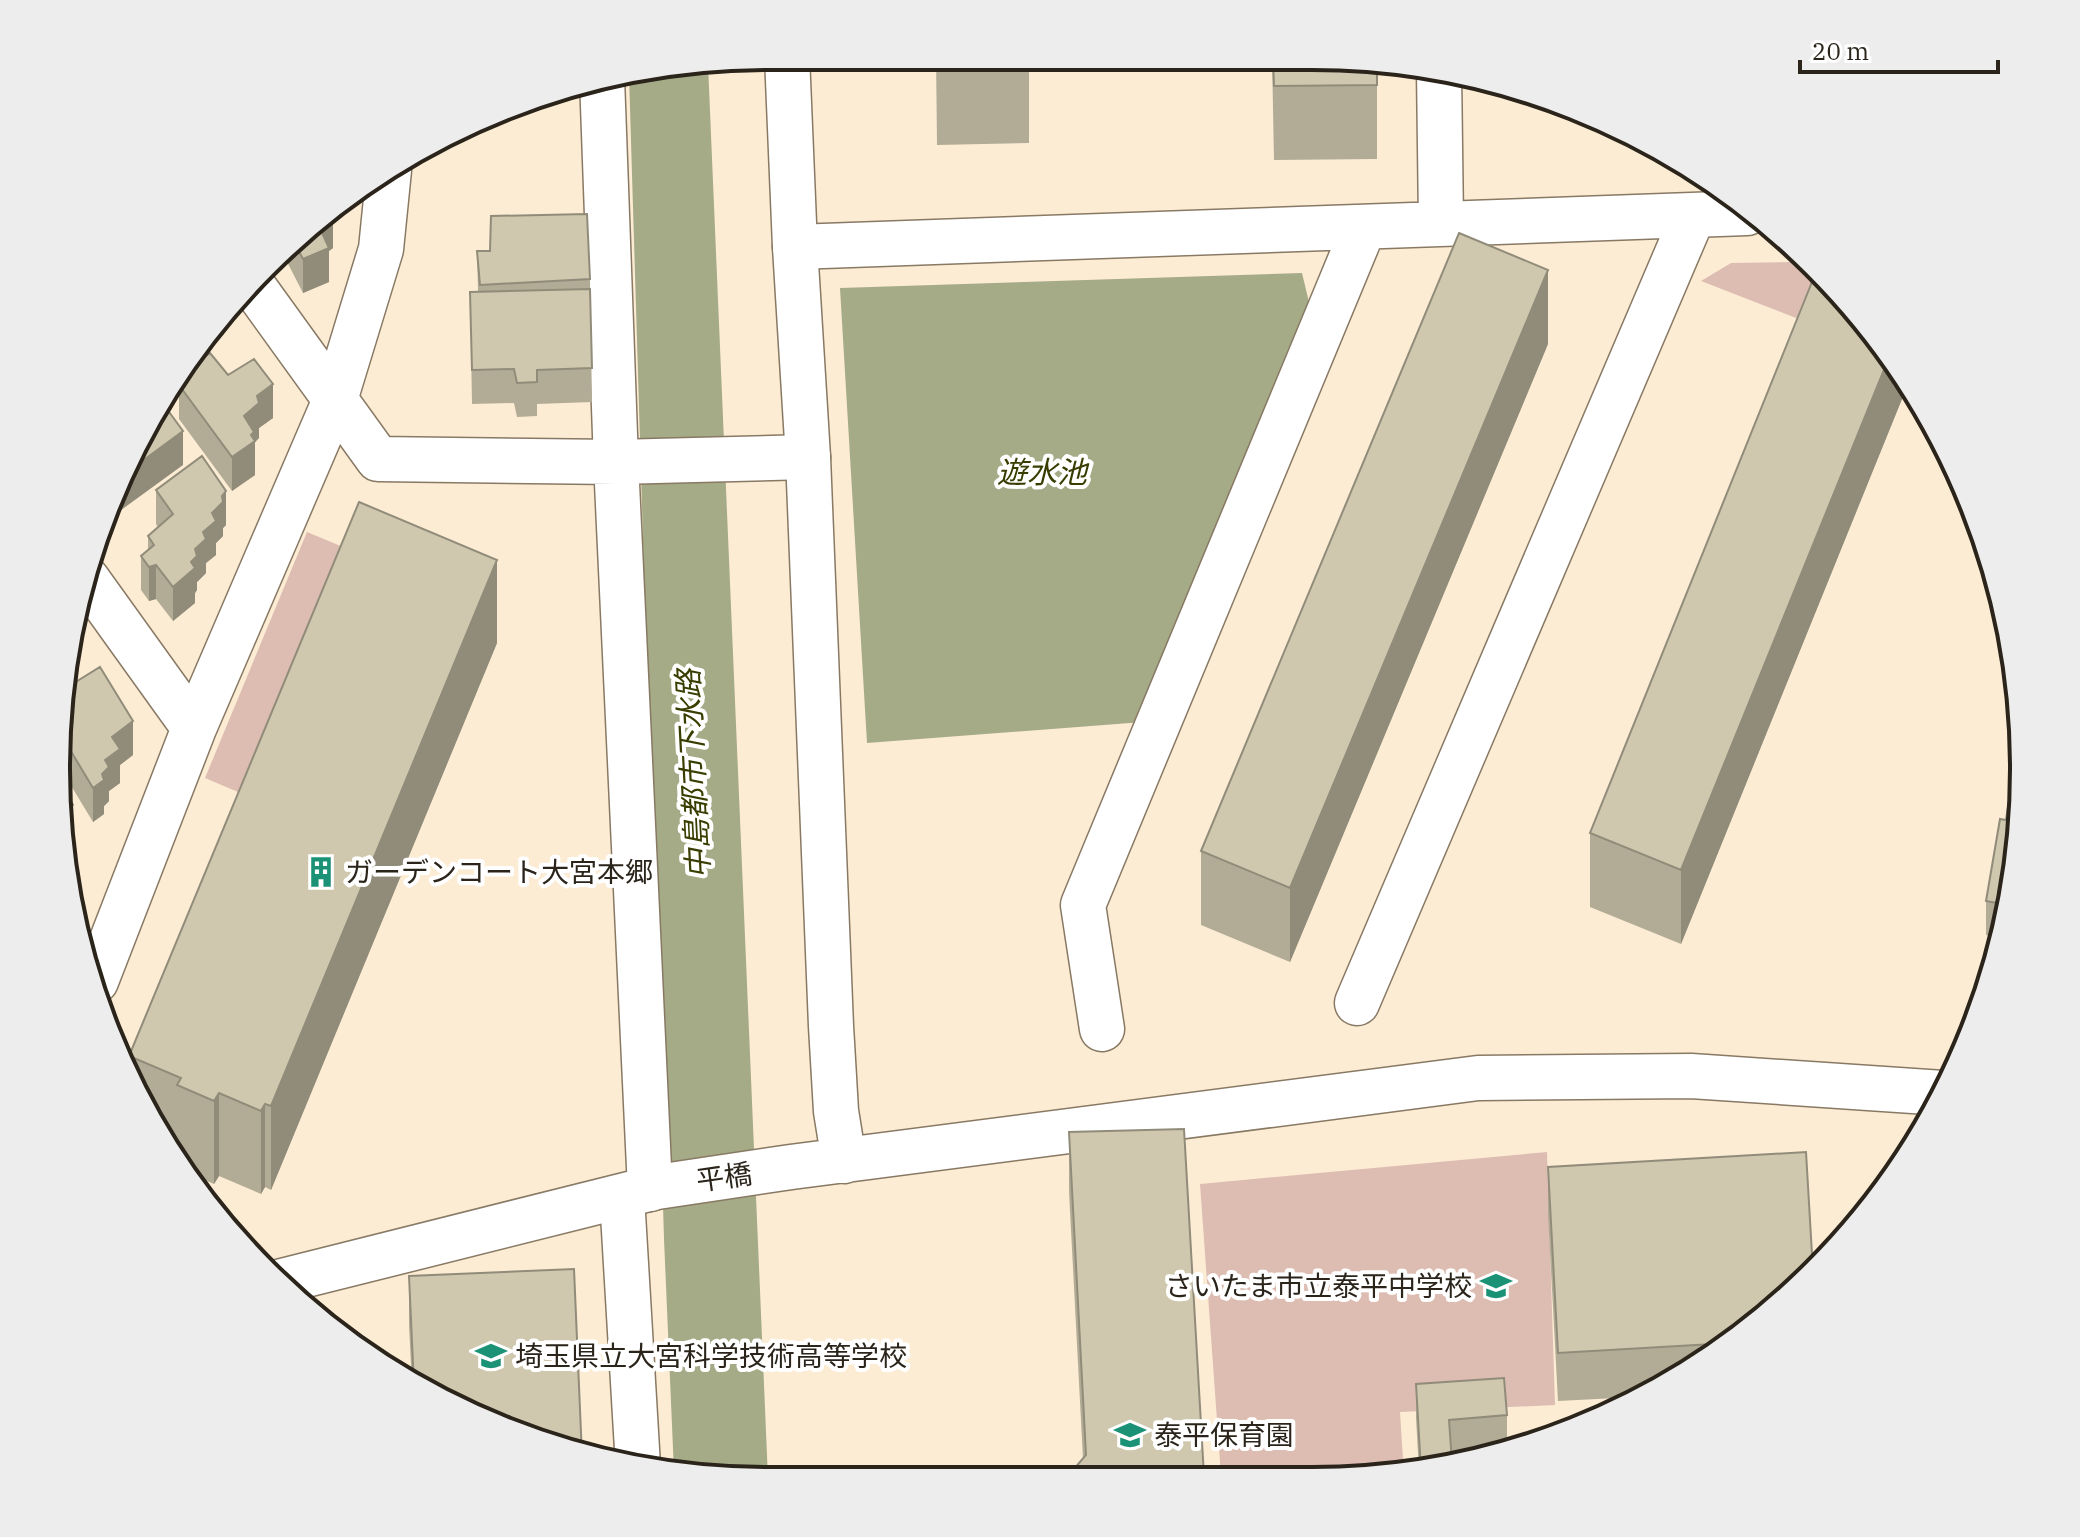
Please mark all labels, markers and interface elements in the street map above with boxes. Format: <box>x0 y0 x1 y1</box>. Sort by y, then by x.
scale bar <box>1800 24 1998 74</box>
text: 20 m <box>1812 35 1869 67</box>
water label: 遊水池 <box>997 452 1090 491</box>
water label: 中島都市下水路 <box>667 665 717 880</box>
place label: ガーデンコート大宮本郷 <box>345 853 653 890</box>
building icon: ガーデンコート大宮本郷 <box>304 855 338 889</box>
street label: 平橋 <box>694 1154 754 1199</box>
place label: さいたま市立泰平中学校 <box>1165 1267 1472 1304</box>
school or university icon: さいたま市立泰平中学校 <box>1479 1269 1513 1303</box>
place label: 埼玉県立大宮科学技術高等学校 <box>515 1337 907 1374</box>
school or university icon: 埼玉県立大宮科学技術高等学校 <box>474 1339 508 1373</box>
place label: 泰平保育園 <box>1154 1416 1294 1453</box>
school or university icon: 泰平保育園 <box>1113 1418 1147 1452</box>

